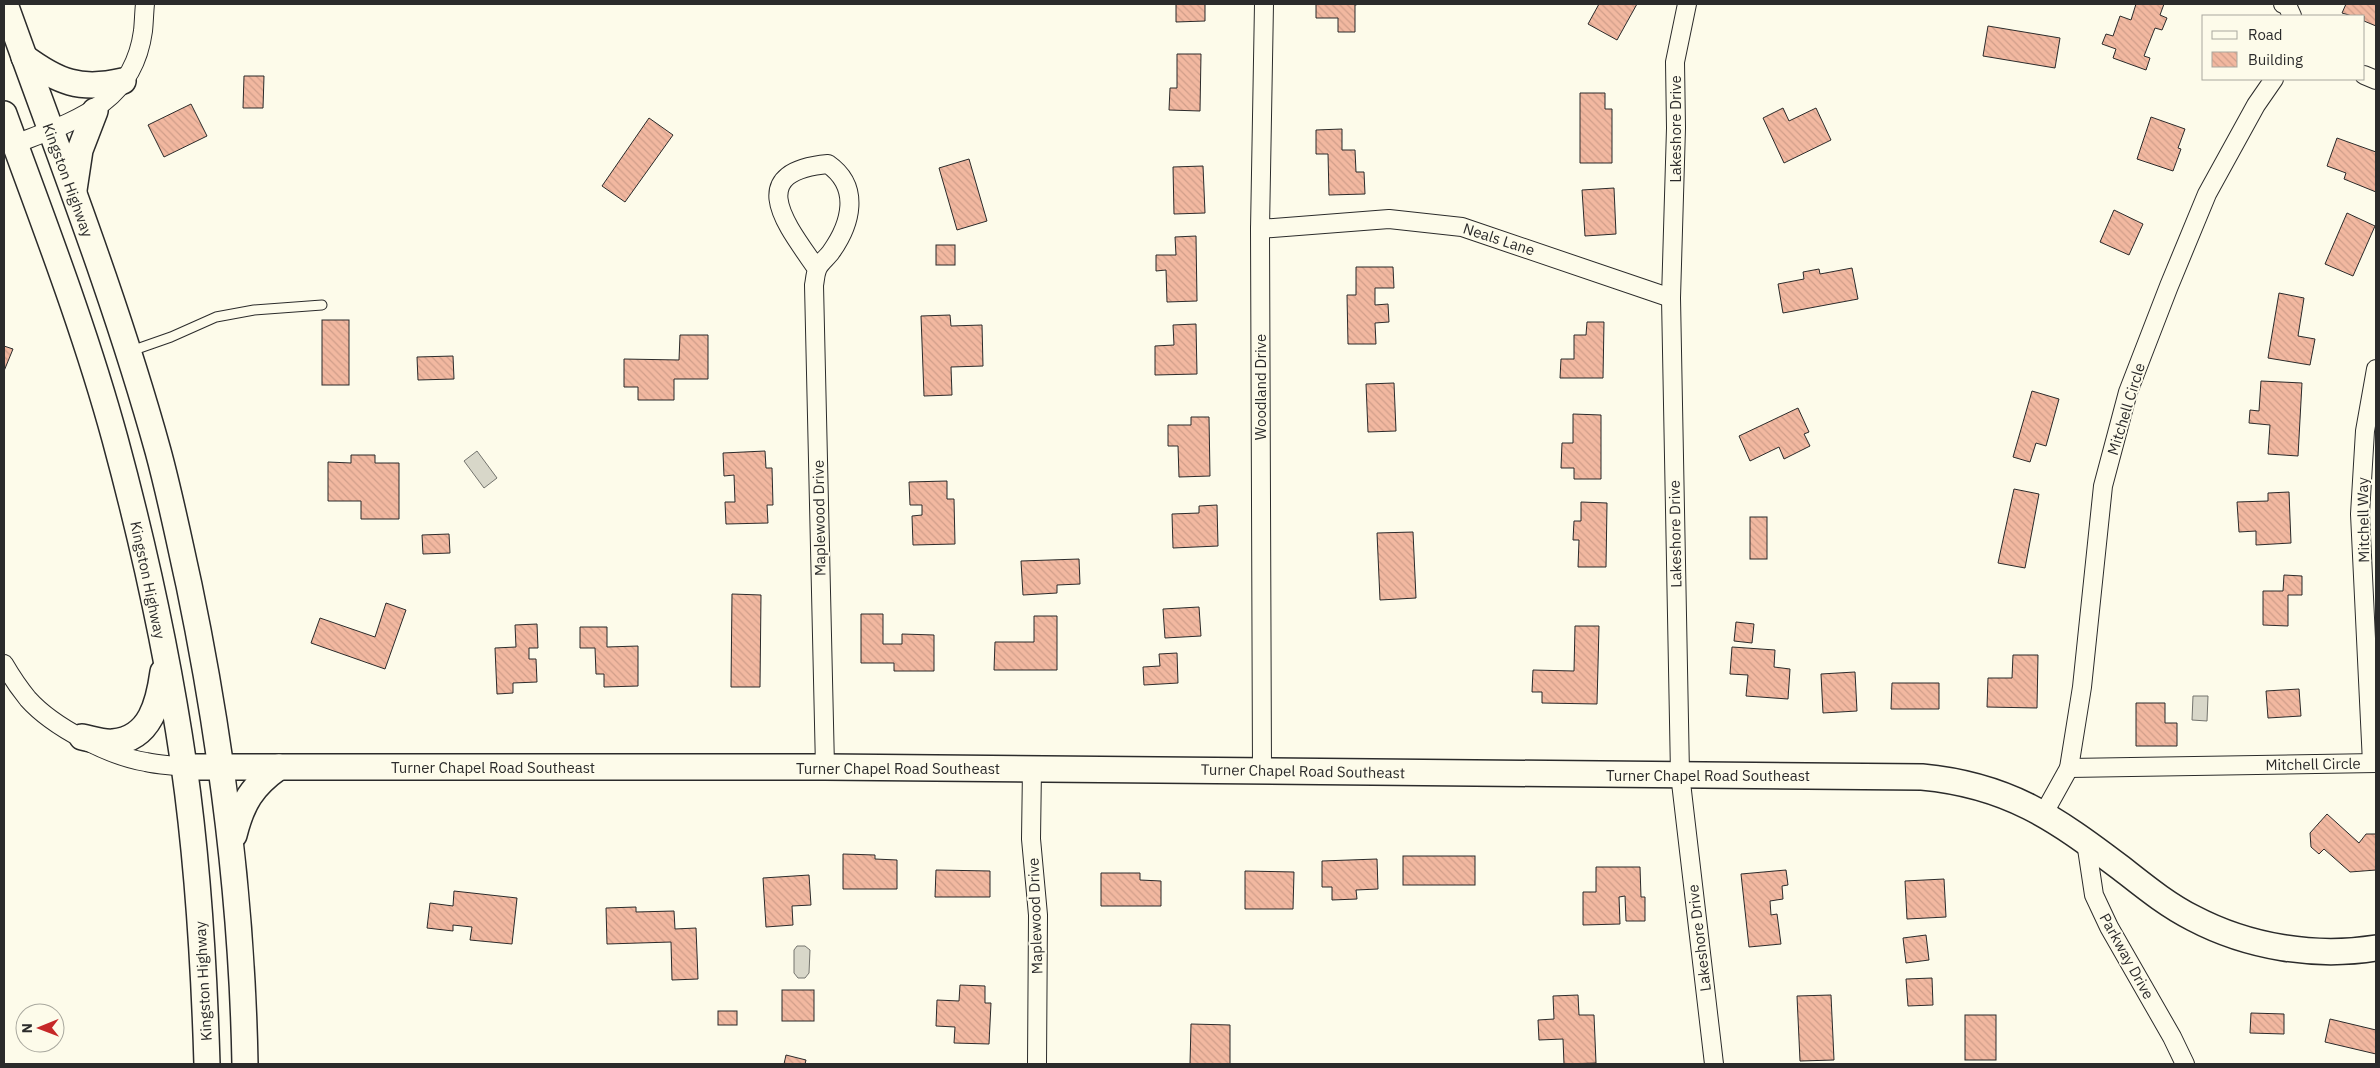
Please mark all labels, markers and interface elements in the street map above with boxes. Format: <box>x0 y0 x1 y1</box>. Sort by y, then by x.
legend <box>2202 15 2365 80</box>
text: Road <box>2248 25 2283 44</box>
text: Building <box>2248 50 2303 69</box>
street label: Lakeshore Drive <box>1666 75 1685 183</box>
street label: Kingston Highway <box>39 120 98 240</box>
street label: Neals Lane <box>1461 219 1537 259</box>
street label: Woodland Drive <box>1251 334 1270 440</box>
street label: Mitchell Circle <box>2103 361 2149 457</box>
street label: Maplewood Drive <box>808 460 830 576</box>
street label: Mitchell Way <box>2353 476 2373 563</box>
street label: Lakeshore Drive <box>1665 480 1685 588</box>
street label: Kingston Highway <box>126 519 170 641</box>
street label: Mitchell Circle <box>2265 754 2361 774</box>
street label: Turner Chapel Road Southeast <box>391 758 595 777</box>
street label: Turner Chapel Road Southeast <box>796 759 1000 778</box>
street label: Turner Chapel Road Southeast <box>1201 760 1405 782</box>
street label: Turner Chapel Road Southeast <box>1606 766 1810 785</box>
street label: Maplewood Drive <box>1023 857 1047 975</box>
street label: Lakeshore Drive <box>1683 883 1715 993</box>
street label: Parkway Drive <box>2096 910 2158 1002</box>
street label: Kingston Highway <box>190 920 216 1041</box>
north arrow <box>15 1003 65 1053</box>
text: N <box>18 1023 36 1033</box>

